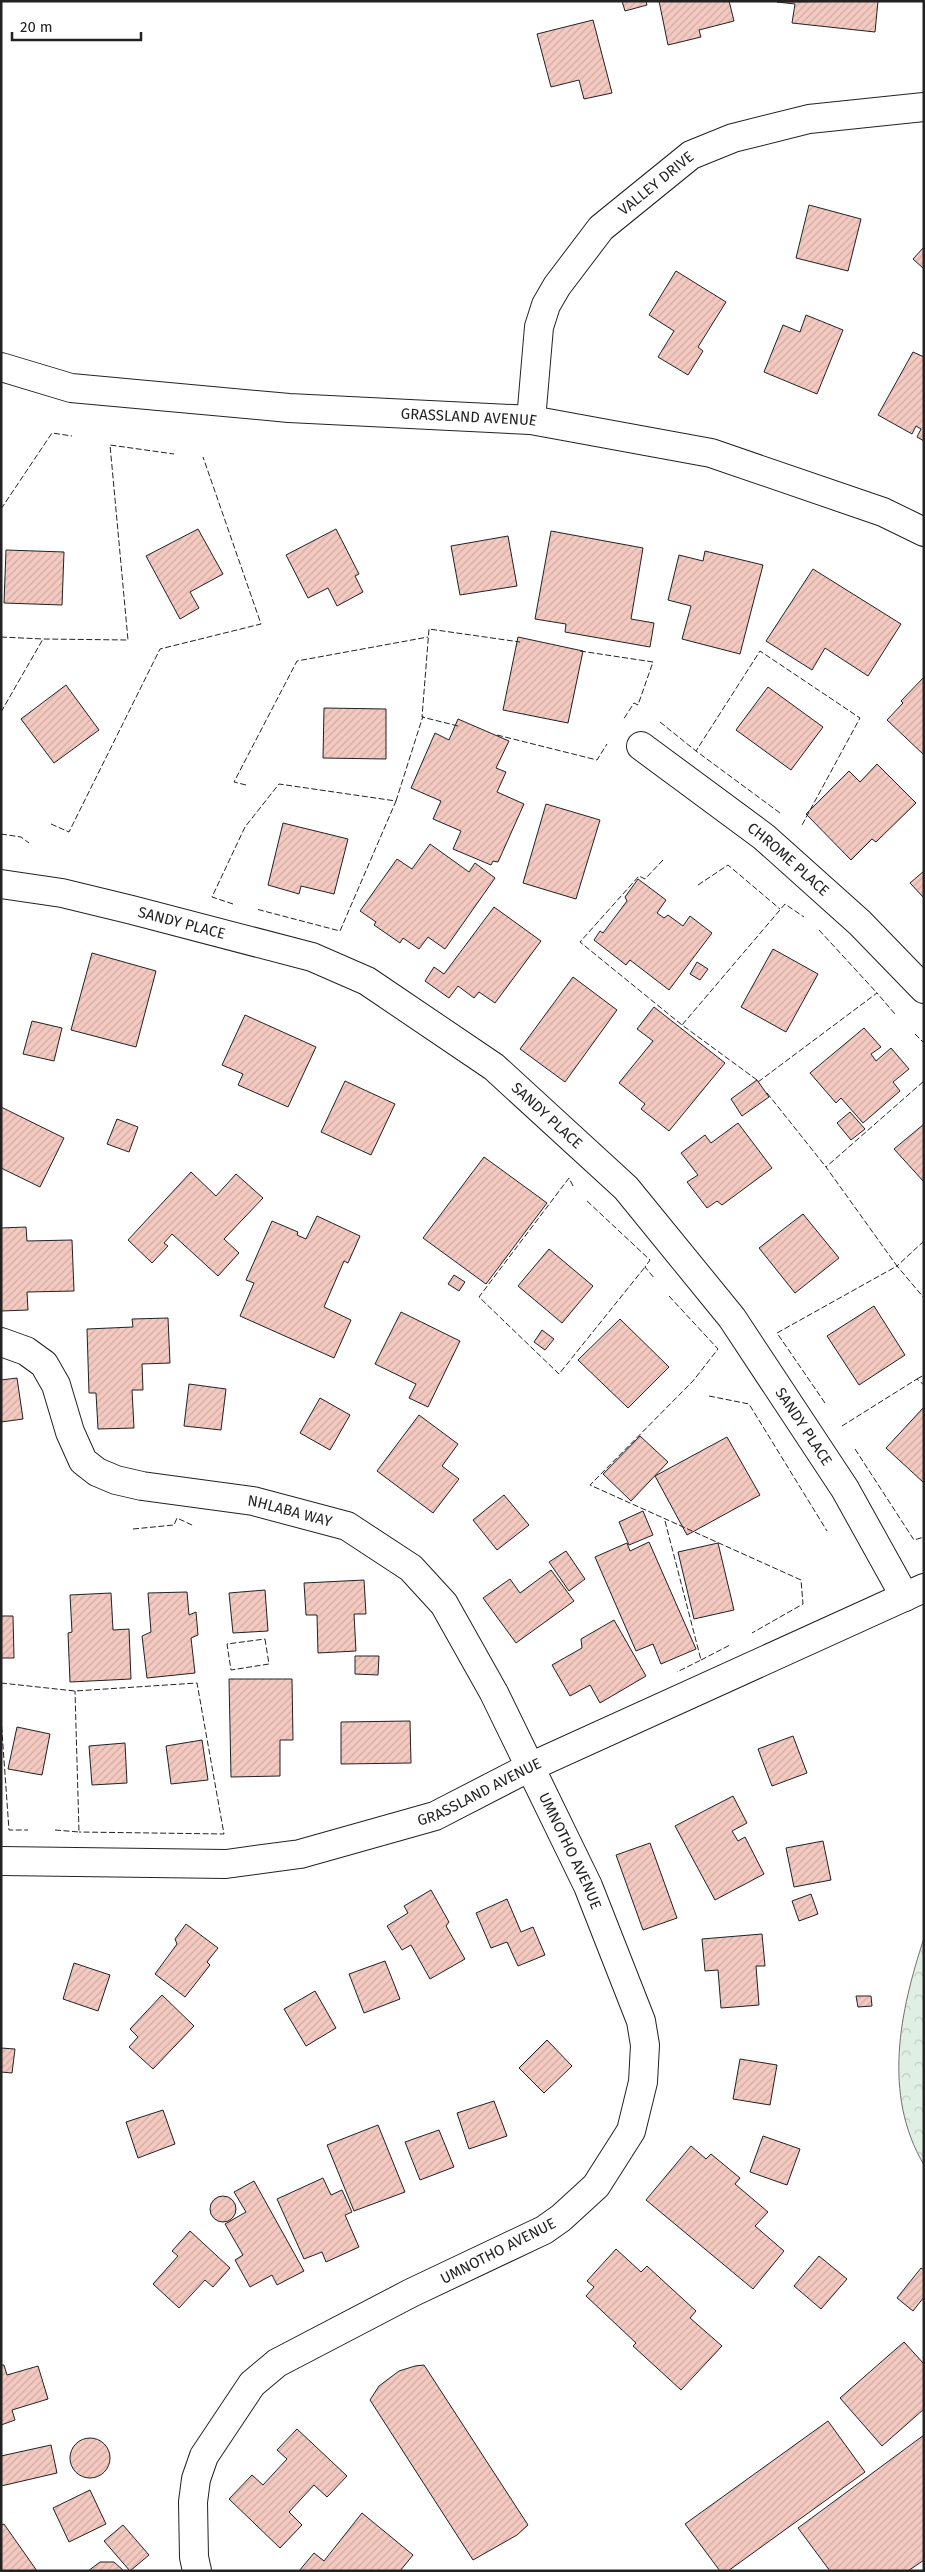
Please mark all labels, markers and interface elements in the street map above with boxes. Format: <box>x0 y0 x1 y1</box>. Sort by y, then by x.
scale bar <box>12 10 141 42</box>
text: 20 m <box>20 18 53 36</box>
street label: VALLEY DRIVE <box>615 148 697 219</box>
street label: GRASSLAND AVENUE <box>400 405 538 430</box>
street label: CHROME PLACE <box>744 819 833 900</box>
street label: SANDY PLACE <box>136 903 227 943</box>
street label: SANDY PLACE <box>508 1079 586 1152</box>
street label: SANDY PLACE <box>772 1384 836 1469</box>
street label: NHLABA WAY <box>247 1491 335 1531</box>
street label: GRASSLAND AVENUE <box>415 1754 544 1830</box>
street label: UMNOTHO AVENUE <box>535 1790 605 1912</box>
street label: UMNOTHO AVENUE <box>437 2214 559 2288</box>

